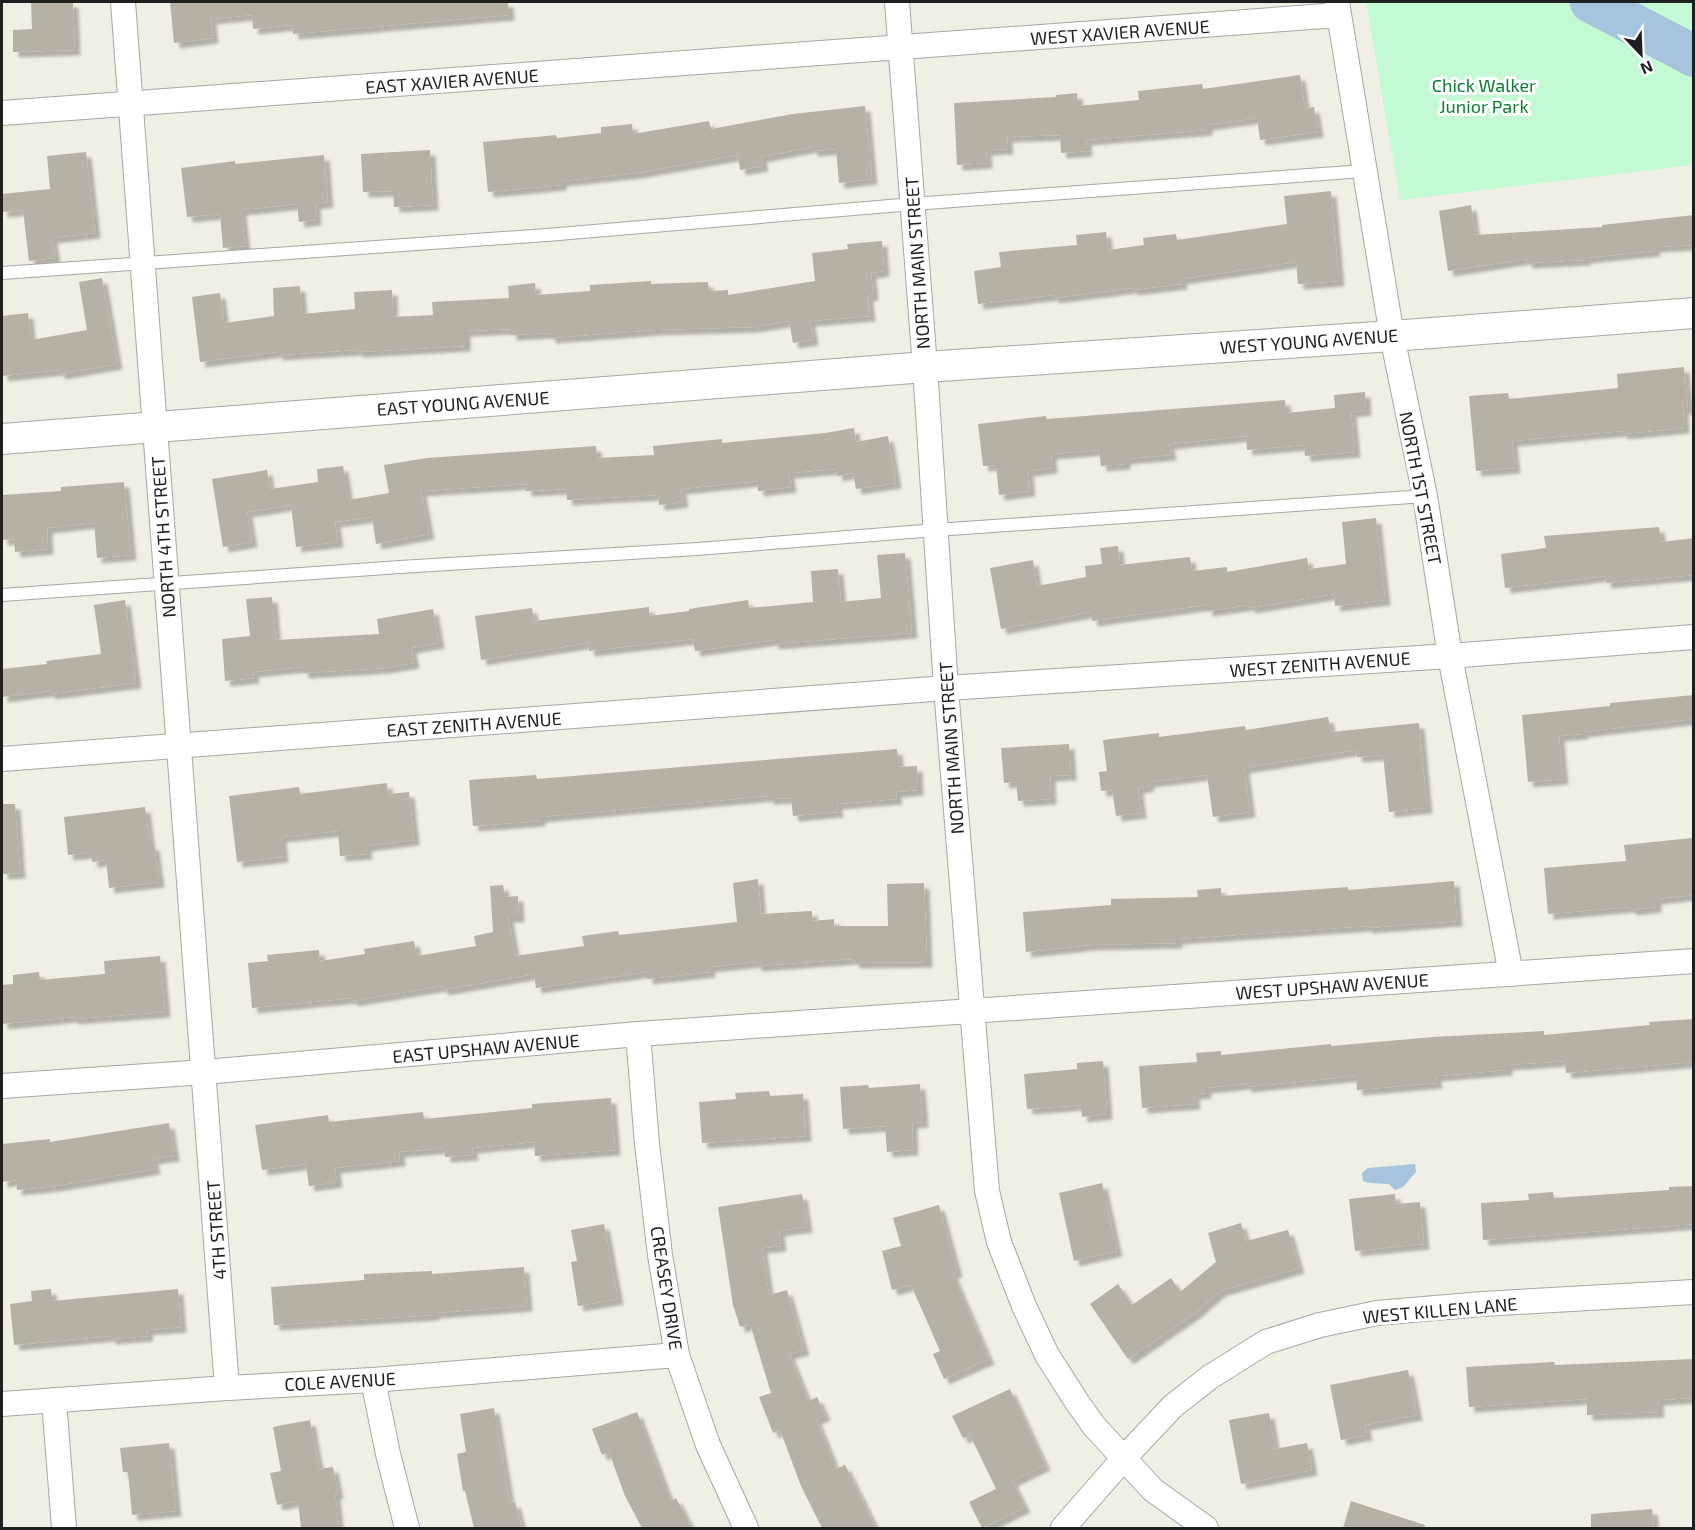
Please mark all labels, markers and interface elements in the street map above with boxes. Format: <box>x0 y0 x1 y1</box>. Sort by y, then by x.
street label: WEST XAVIER AVENUE <box>1030 15 1210 49</box>
north arrow <box>1611 24 1671 84</box>
text: N <box>1638 57 1656 79</box>
street label: EAST XAVIER AVENUE <box>365 64 539 98</box>
park label: Chick Walker Junior Park <box>1432 74 1536 117</box>
street label: NORTH MAIN STREET <box>900 175 934 350</box>
street label: WEST YOUNG AVENUE <box>1219 324 1399 358</box>
street label: EAST YOUNG AVENUE <box>376 386 550 420</box>
street label: NORTH 1ST STREET <box>1395 409 1447 567</box>
street label: NORTH 4TH STREET <box>146 455 180 618</box>
street label: WEST ZENITH AVENUE <box>1229 647 1411 681</box>
street label: NORTH MAIN STREET <box>934 660 968 835</box>
street label: EAST ZENITH AVENUE <box>386 707 562 741</box>
street label: WEST UPSHAW AVENUE <box>1235 968 1429 1004</box>
street label: EAST UPSHAW AVENUE <box>392 1029 580 1067</box>
street label: 4TH STREET <box>202 1179 230 1280</box>
street label: CREASEY DRIVE <box>646 1224 688 1352</box>
street label: WEST KILLEN LANE <box>1362 1292 1518 1328</box>
street label: COLE AVENUE <box>284 1367 396 1395</box>

